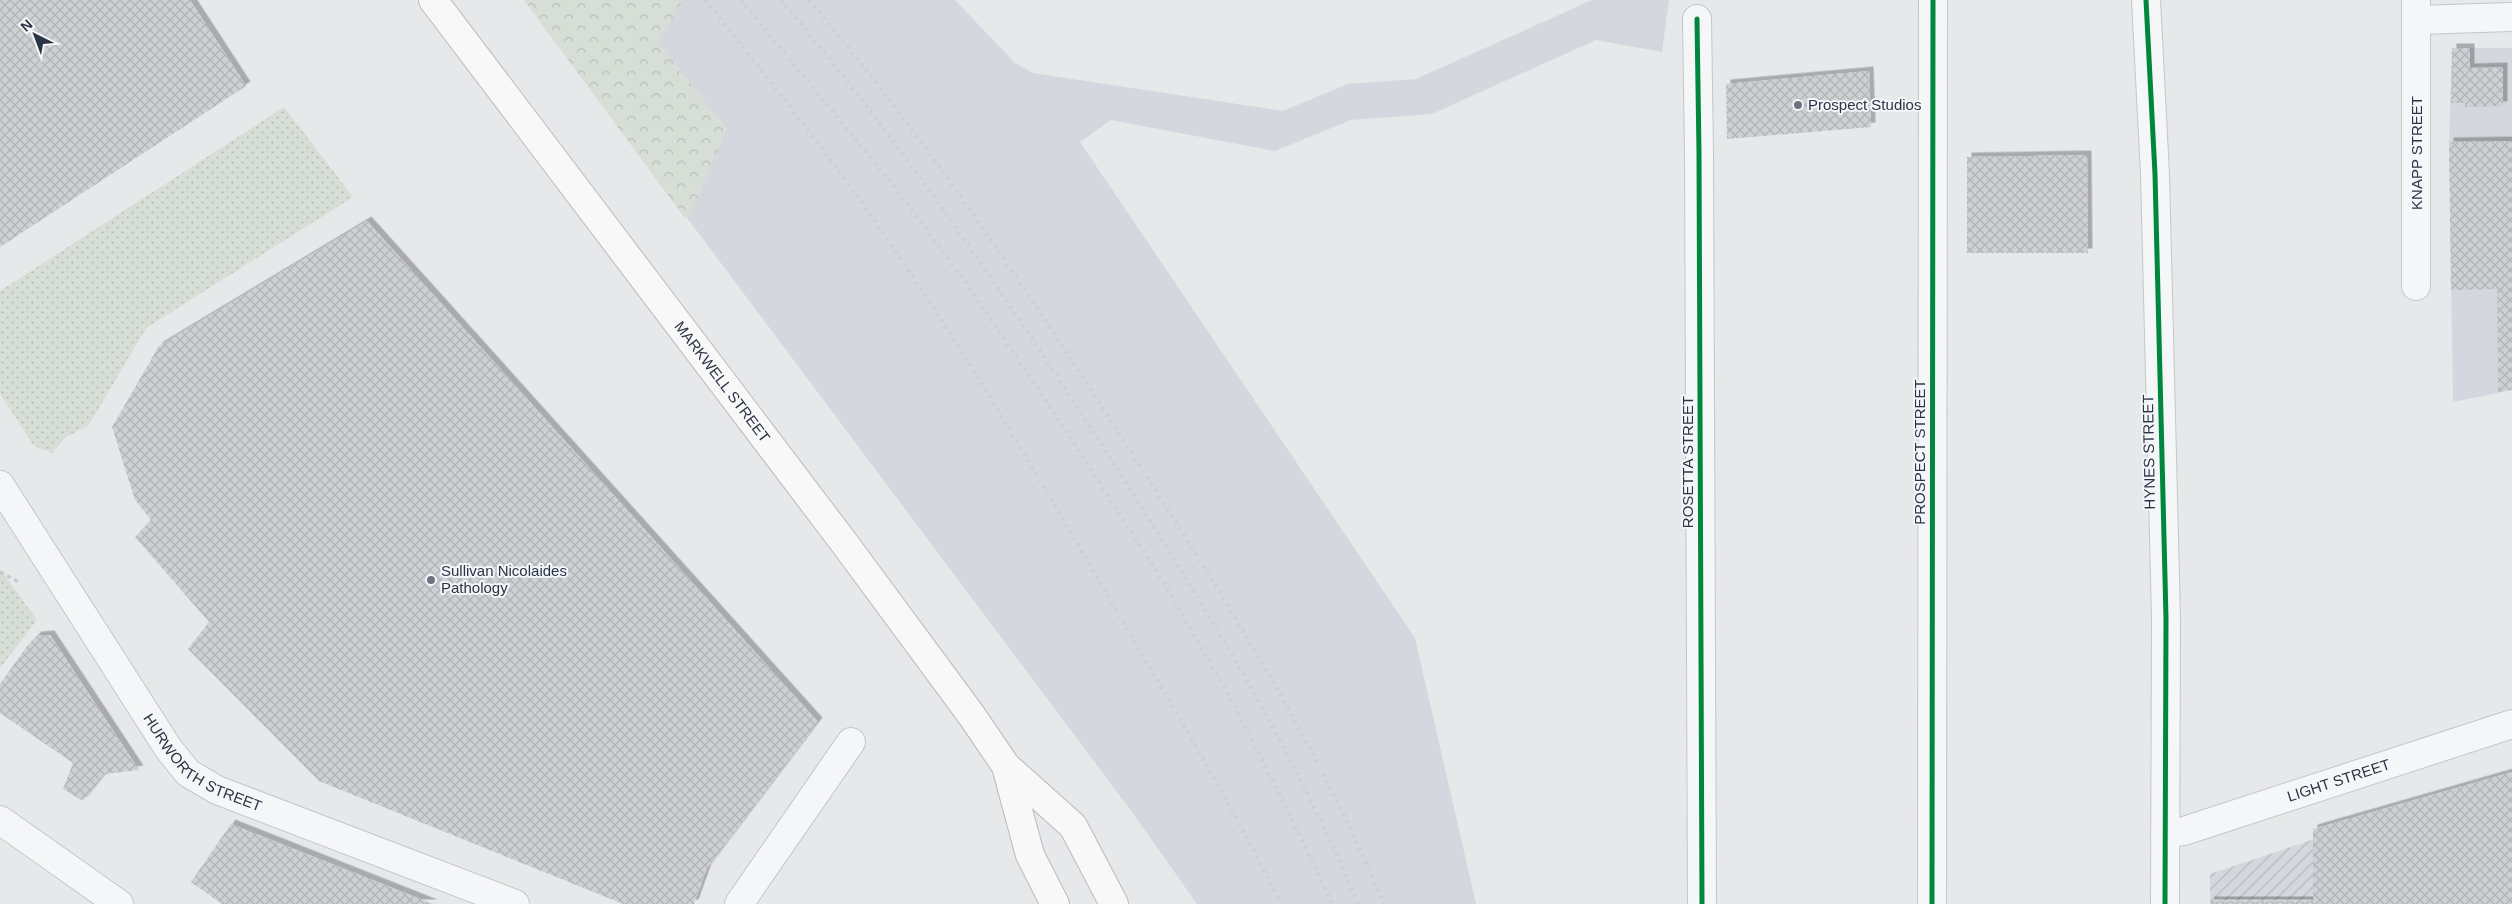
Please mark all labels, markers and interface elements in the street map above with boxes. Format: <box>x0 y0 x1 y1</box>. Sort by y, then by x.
north arrow <box>10 10 60 60</box>
text: N <box>17 16 35 35</box>
place label: Prospect Studios <box>1808 96 1921 113</box>
street label: KNAPP STREET <box>2408 96 2425 210</box>
marker: Prospect Studios <box>1792 99 1804 111</box>
street label: MARKWELL STREET <box>671 318 774 445</box>
street label: PROSPECT STREET <box>1911 379 1928 525</box>
street label: HYNES STREET <box>2139 394 2158 510</box>
street label: ROSETTA STREET <box>1679 396 1696 528</box>
place label: Sullivan Nicolaides Pathology <box>441 562 567 596</box>
marker: Sullivan Nicolaides Pathology <box>425 574 437 586</box>
street label: HURWORTH STREET <box>140 710 264 814</box>
street label: LIGHT STREET <box>2285 755 2392 805</box>

